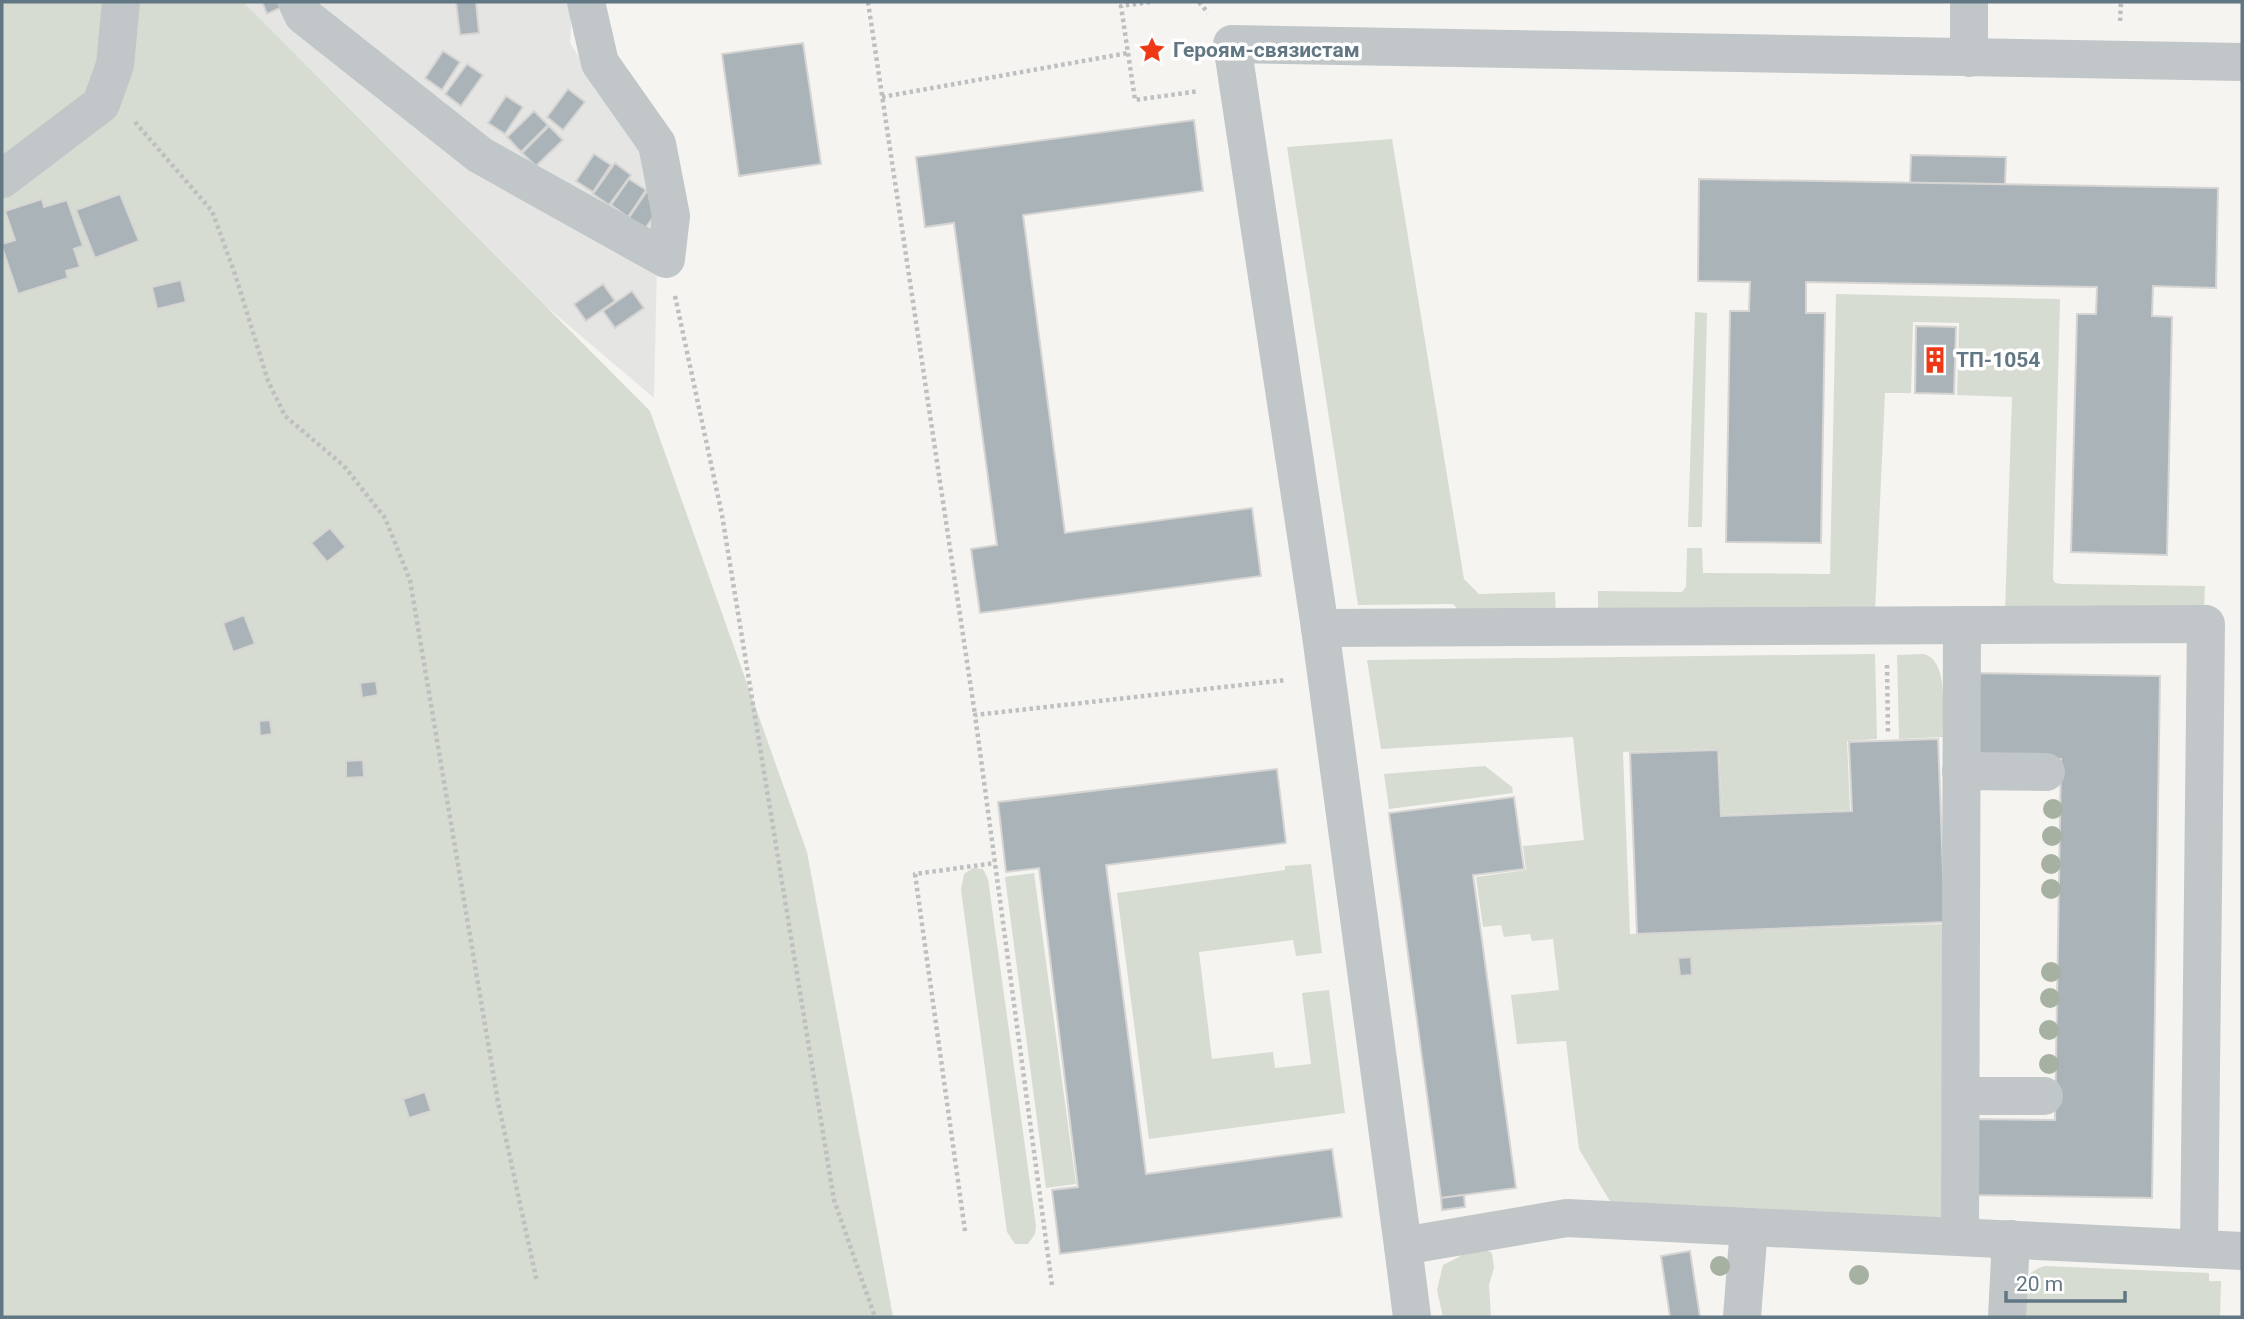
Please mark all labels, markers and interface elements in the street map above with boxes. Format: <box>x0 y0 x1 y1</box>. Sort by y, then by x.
place icon: Героям-связистам <box>1137 35 1167 65</box>
place label: Героям-связистам <box>1173 38 1360 62</box>
building icon: ТП-1054 <box>1920 345 1950 375</box>
place label: ТП-1054 <box>1956 348 2040 372</box>
scale bar <box>2006 1260 2125 1304</box>
text: 20 m <box>2016 1272 2063 1296</box>

